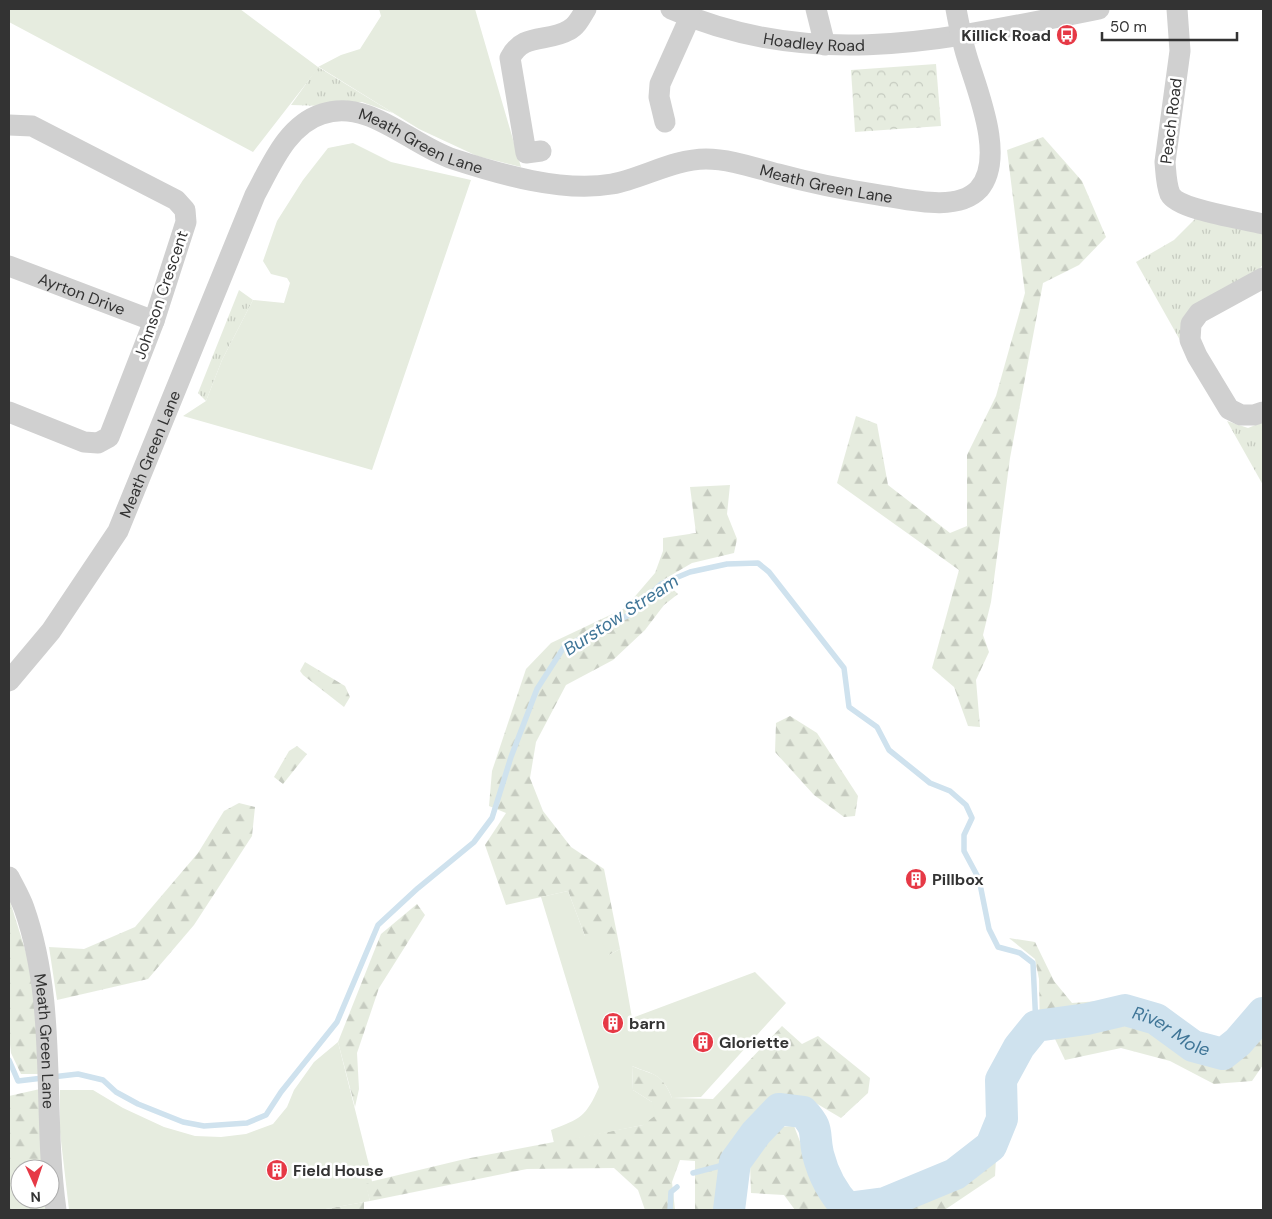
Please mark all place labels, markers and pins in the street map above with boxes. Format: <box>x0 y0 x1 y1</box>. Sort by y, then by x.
bus stop icon: Killick Road <box>1055 23 1079 47</box>
place label: Killick Road <box>961 25 1051 46</box>
building icon: Pillbox <box>904 867 928 891</box>
place label: Pillbox <box>932 869 984 890</box>
building icon: barn <box>601 1011 625 1035</box>
place label: barn <box>629 1013 665 1034</box>
building icon: Gloriette <box>691 1030 715 1054</box>
place label: Gloriette <box>719 1032 789 1053</box>
building icon: Field House <box>265 1158 289 1182</box>
place label: Field House <box>293 1160 384 1181</box>

